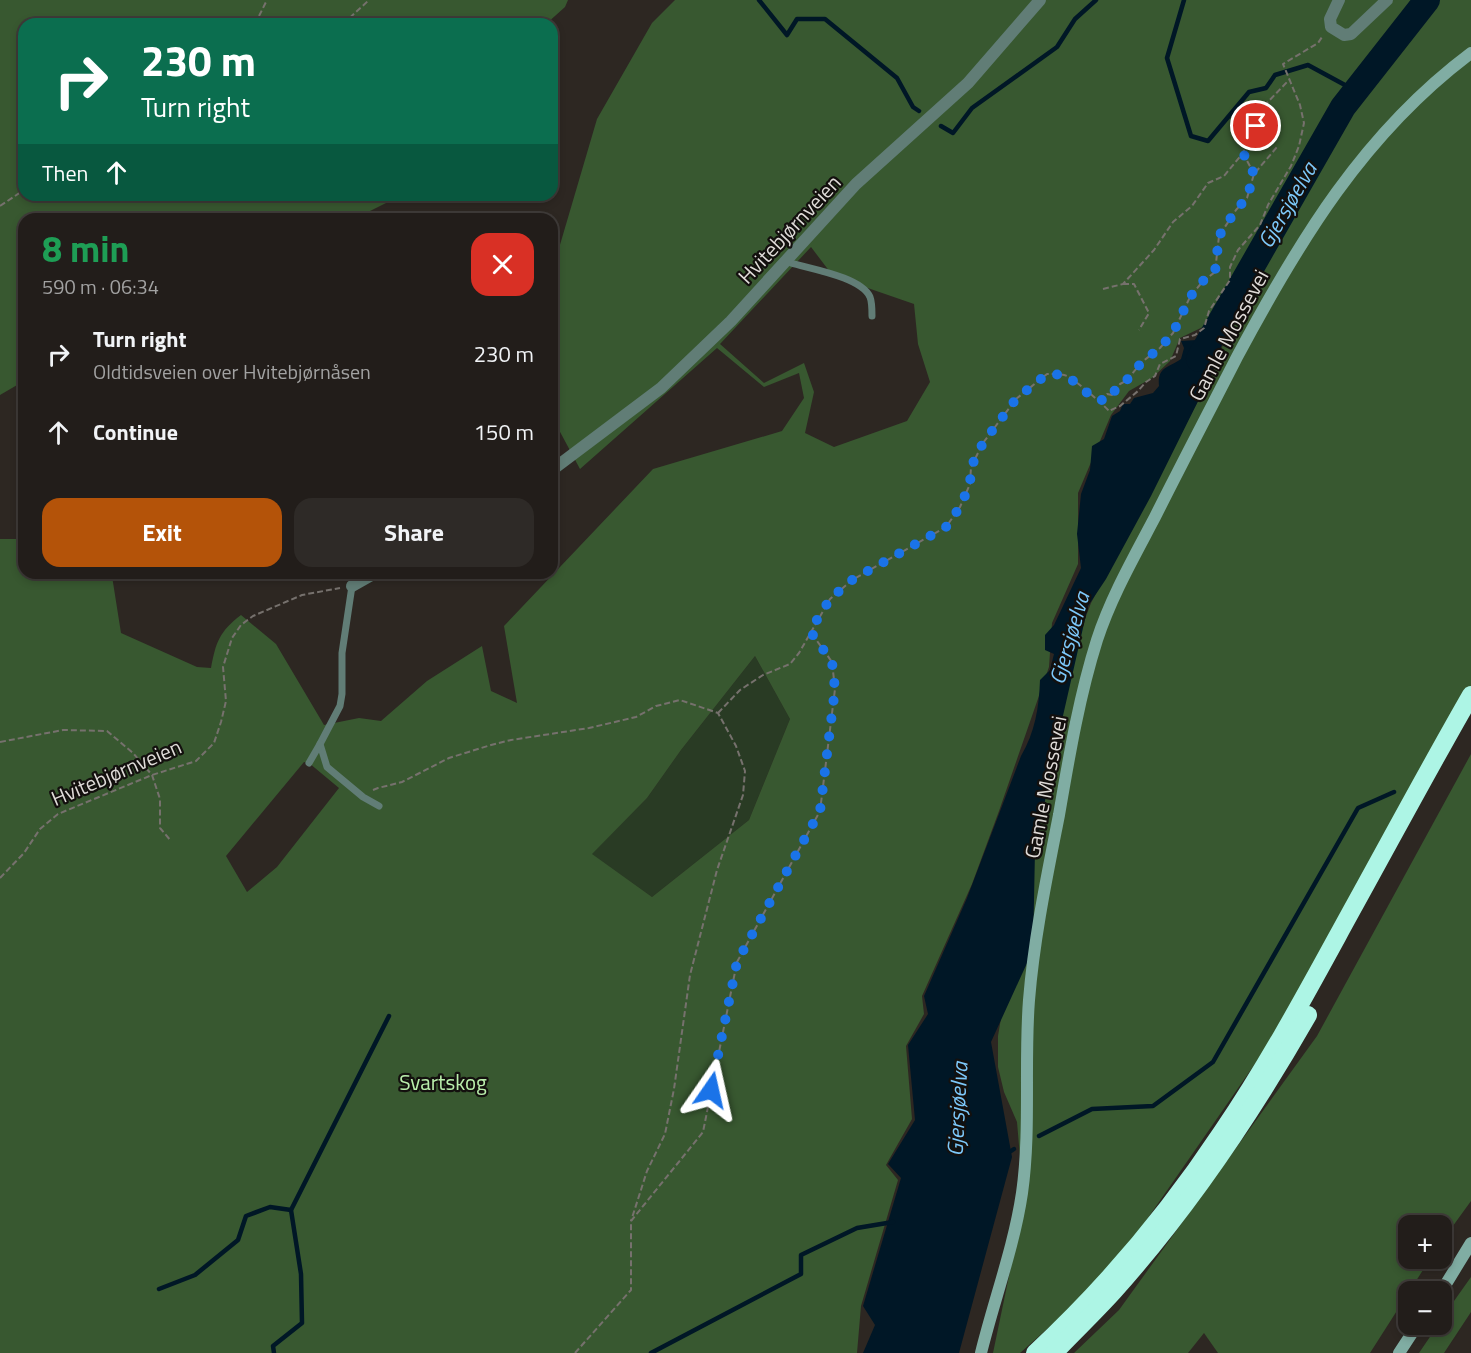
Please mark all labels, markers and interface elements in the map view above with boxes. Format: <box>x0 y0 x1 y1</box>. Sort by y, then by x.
text: 230 m <box>141 28 256 92</box>
icon: right <box>42 42 120 120</box>
text: Turn right <box>141 86 250 127</box>
pin <box>1230 100 1281 151</box>
icon: arrive <box>1239 109 1272 142</box>
water label: Gjersjøelva <box>1249 154 1326 254</box>
text: Then <box>42 156 88 190</box>
icon: ahead <box>100 156 133 189</box>
street label: Hvitebjørnveien <box>730 167 848 291</box>
text: 8 min <box>42 221 129 276</box>
button: close <box>471 233 534 296</box>
street label: Gamle Mossevei <box>1180 264 1276 406</box>
text: 590 m · 06:34 <box>42 271 159 302</box>
text: Turn right <box>93 322 187 356</box>
text: 230 m <box>474 337 534 371</box>
icon: right <box>42 338 75 371</box>
text: Oldtidsveien over Hvitebjørnåsen <box>93 356 371 387</box>
text: Continue <box>93 415 178 449</box>
text: 150 m <box>474 415 534 449</box>
icon: ahead <box>42 416 75 449</box>
button: Exit <box>42 498 282 567</box>
button: Share <box>294 498 534 567</box>
water label: Gjersjøelva <box>1040 586 1099 688</box>
street label: Gamle Mossevei <box>1015 713 1075 861</box>
street label: Hvitebjørnveien <box>46 730 186 814</box>
position arrow <box>679 1058 743 1122</box>
water label: Gjersjøelva <box>938 1059 977 1157</box>
park label: Svartskog <box>399 1066 487 1098</box>
map controls <box>1398 1215 1452 1335</box>
button: + <box>1398 1215 1452 1269</box>
button: − <box>1398 1281 1452 1335</box>

